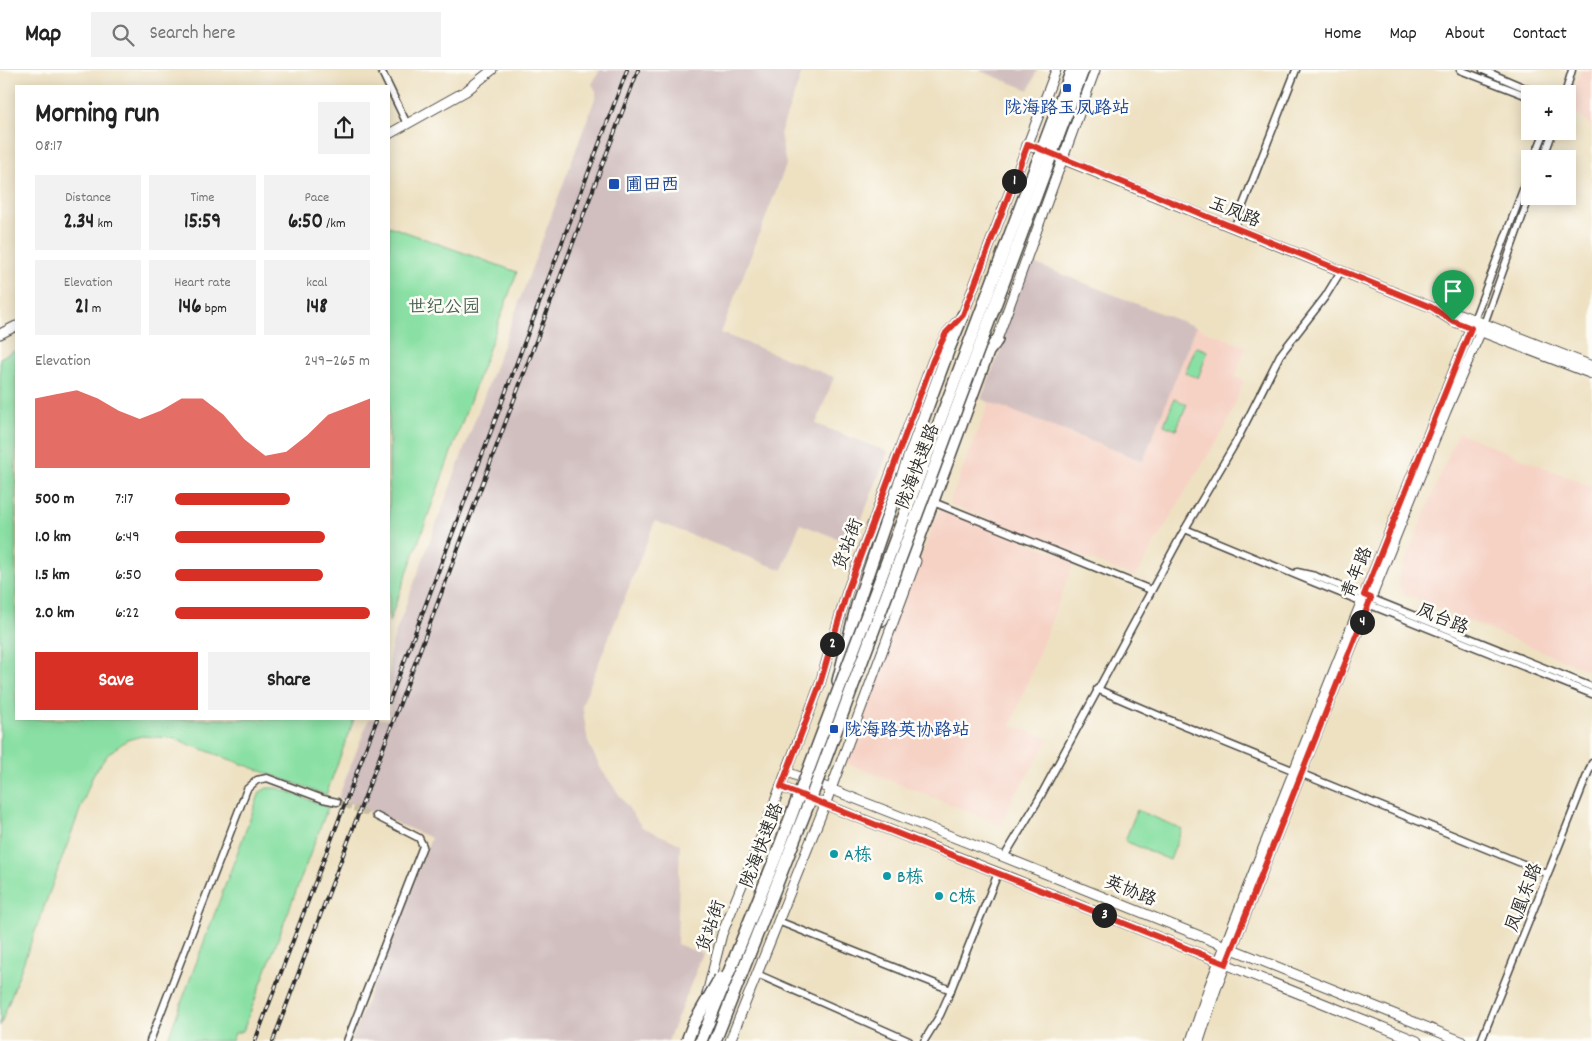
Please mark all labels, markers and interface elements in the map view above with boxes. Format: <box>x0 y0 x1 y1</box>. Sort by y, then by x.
search box <box>91 12 441 57</box>
text: Map <box>25 18 61 52</box>
icon: search <box>109 21 137 49</box>
text: Search here <box>149 21 235 48</box>
text: Home <box>1324 22 1361 47</box>
text: Map <box>1389 22 1417 47</box>
text: About <box>1445 22 1485 47</box>
text: Contact <box>1513 22 1567 47</box>
marker: 陇海路玉凤路站 <box>1061 82 1073 94</box>
map controls <box>1521 85 1576 205</box>
button: + <box>1521 85 1576 140</box>
text: Morning run <box>35 96 159 136</box>
place label: 陇海路玉凤路站 <box>1004 97 1130 122</box>
button: share <box>318 102 370 154</box>
text: 08:17 <box>35 135 62 158</box>
button: − <box>1521 150 1576 205</box>
pin: 1 <box>1002 168 1026 194</box>
text: 1 <box>1013 171 1016 191</box>
place label: 圃田西 <box>625 174 679 199</box>
marker: 圃田西 <box>607 177 621 191</box>
text: Distance <box>65 188 111 208</box>
text: Time <box>191 188 214 208</box>
text: Pace <box>304 188 329 208</box>
street label: 玉凤路 <box>1204 192 1264 235</box>
text: 2.34 <box>64 208 94 238</box>
text: 15:59 <box>184 208 221 238</box>
text: 6:50 <box>288 208 323 238</box>
text: km <box>94 214 113 234</box>
text: /km <box>323 214 346 234</box>
pin <box>1432 270 1474 321</box>
text: Elevation <box>64 273 113 293</box>
text: Heart rate <box>174 273 231 293</box>
text: kcal <box>306 273 327 293</box>
icon: arrive <box>1439 277 1467 305</box>
text: 21 <box>75 293 89 323</box>
text: 146 <box>178 293 202 323</box>
text: 148 <box>306 293 328 323</box>
park label: 世纪公园 <box>408 296 480 321</box>
text: m <box>89 299 101 319</box>
text: bpm <box>202 299 227 319</box>
text: Elevation <box>35 350 91 373</box>
text: 249–265 m <box>304 350 370 373</box>
street label: 陇海快速路 <box>892 420 947 513</box>
text: 500 m <box>35 488 75 511</box>
text: 7:17 <box>115 488 133 511</box>
street label: 货站街 <box>828 515 871 575</box>
text: 1.0 km <box>35 526 71 549</box>
text: 6:49 <box>115 526 139 549</box>
street label: 青年路 <box>1337 543 1380 603</box>
text: 1.5 km <box>35 564 70 587</box>
text: 6:50 <box>115 564 142 587</box>
street label: 凤台路 <box>1412 599 1472 642</box>
text: 2.0 km <box>35 602 75 625</box>
text: 6:22 <box>115 602 139 625</box>
pin: 4 <box>1350 610 1374 634</box>
text: 4 <box>1360 612 1365 632</box>
pin: 2 <box>820 632 844 656</box>
text: 2 <box>829 634 836 654</box>
button: Save <box>35 652 198 710</box>
button: Share <box>208 652 370 710</box>
place label: 陇海路英协路站 <box>844 719 970 744</box>
marker: 陇海路英协路站 <box>828 723 840 735</box>
street label: 陇海快速路 <box>736 799 791 892</box>
place label: A栋 <box>844 844 872 869</box>
marker: A栋 <box>828 848 840 860</box>
street label: 凤凰东路 <box>1501 860 1550 936</box>
place label: B栋 <box>897 866 924 891</box>
marker: B栋 <box>881 870 893 882</box>
street label: 英协路 <box>1100 871 1160 914</box>
place label: C栋 <box>949 886 976 911</box>
marker: C栋 <box>933 890 945 902</box>
street label: 货站街 <box>692 897 733 956</box>
pin: 3 <box>1092 902 1116 928</box>
text: 3 <box>1101 905 1108 925</box>

